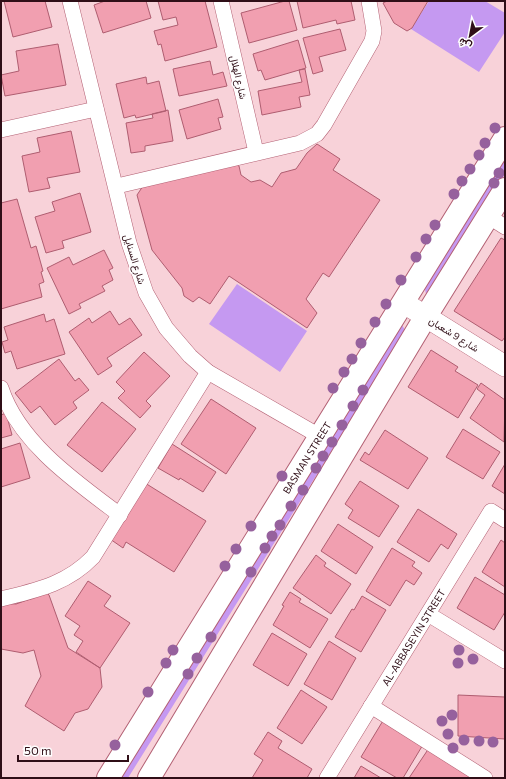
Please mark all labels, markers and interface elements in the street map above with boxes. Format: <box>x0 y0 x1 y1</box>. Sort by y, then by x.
north arrow <box>450 16 490 56</box>
text: ش <box>455 35 474 54</box>
street label: شارع الهلال <box>227 54 250 100</box>
street label: شارع السنايل <box>121 232 148 286</box>
street label: شارع 9 شعبان <box>426 314 481 355</box>
street label: BASMAN STREET <box>280 419 334 496</box>
street label: AL-ABBASEYIN STREET <box>379 586 448 688</box>
scale bar <box>18 737 128 763</box>
text: 50 m <box>24 743 52 757</box>

